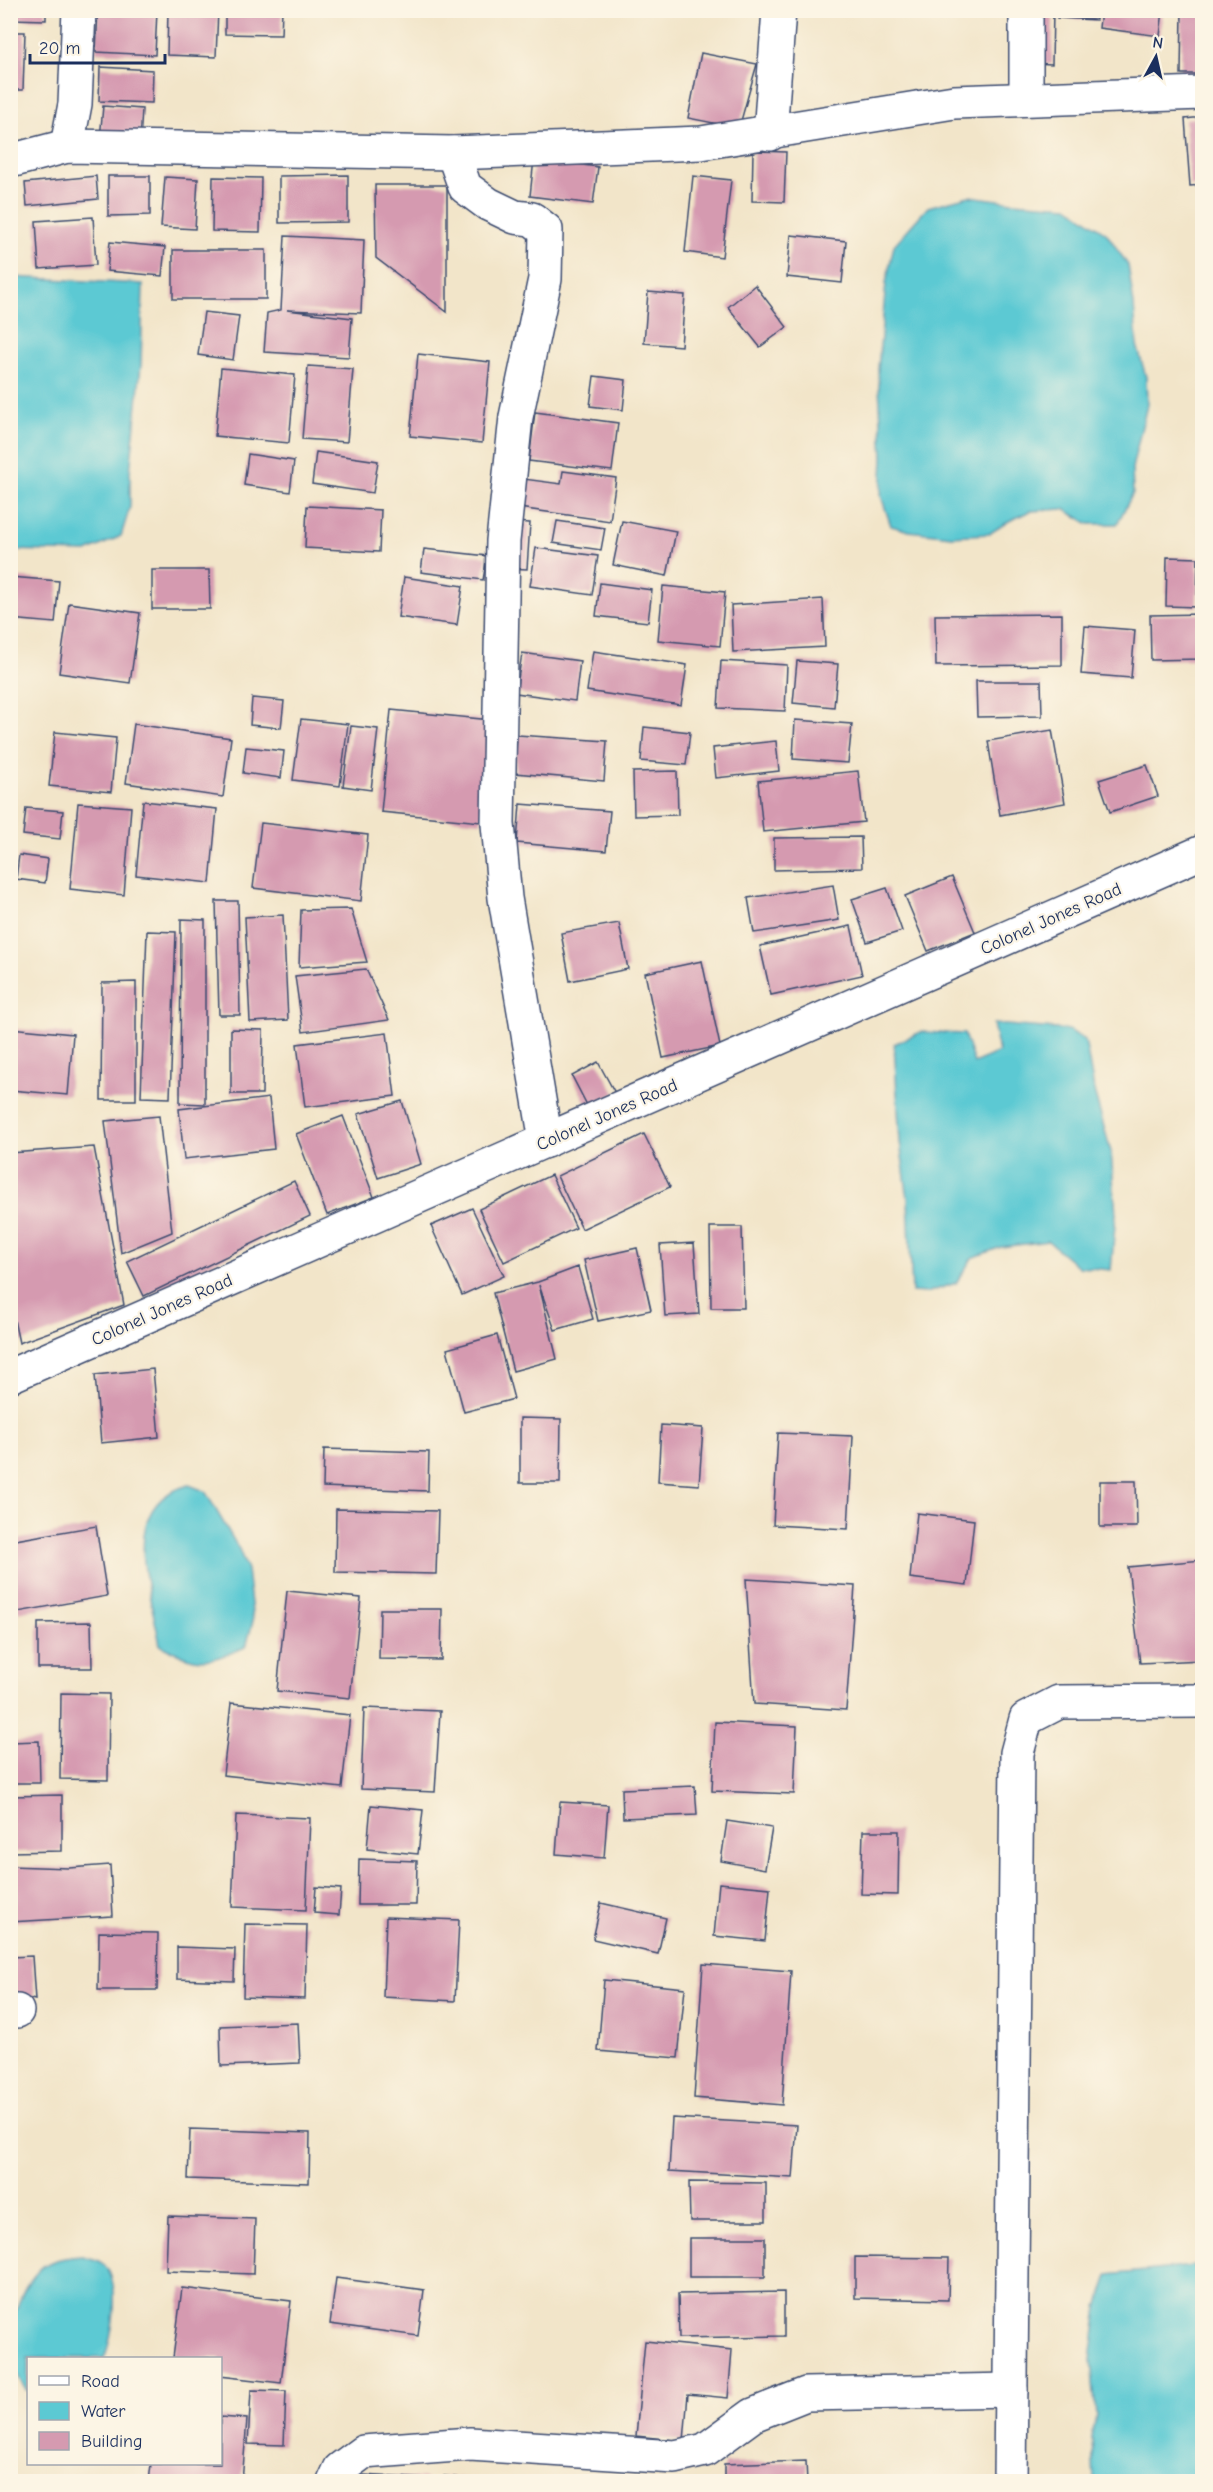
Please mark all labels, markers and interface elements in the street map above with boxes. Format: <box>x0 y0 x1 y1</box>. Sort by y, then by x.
scale bar <box>30 27 165 65</box>
north arrow <box>1126 27 1186 87</box>
text: N <box>1152 33 1164 53</box>
text: 20 m <box>39 38 80 59</box>
street label: Colonel Jones Road <box>977 878 1125 960</box>
street label: Colonel Jones Road <box>533 1074 681 1156</box>
street label: Colonel Jones Road <box>88 1269 236 1351</box>
legend <box>27 2357 222 2465</box>
text: Road <box>81 2371 120 2392</box>
text: Water <box>81 2401 126 2422</box>
text: Building <box>81 2431 143 2452</box>

